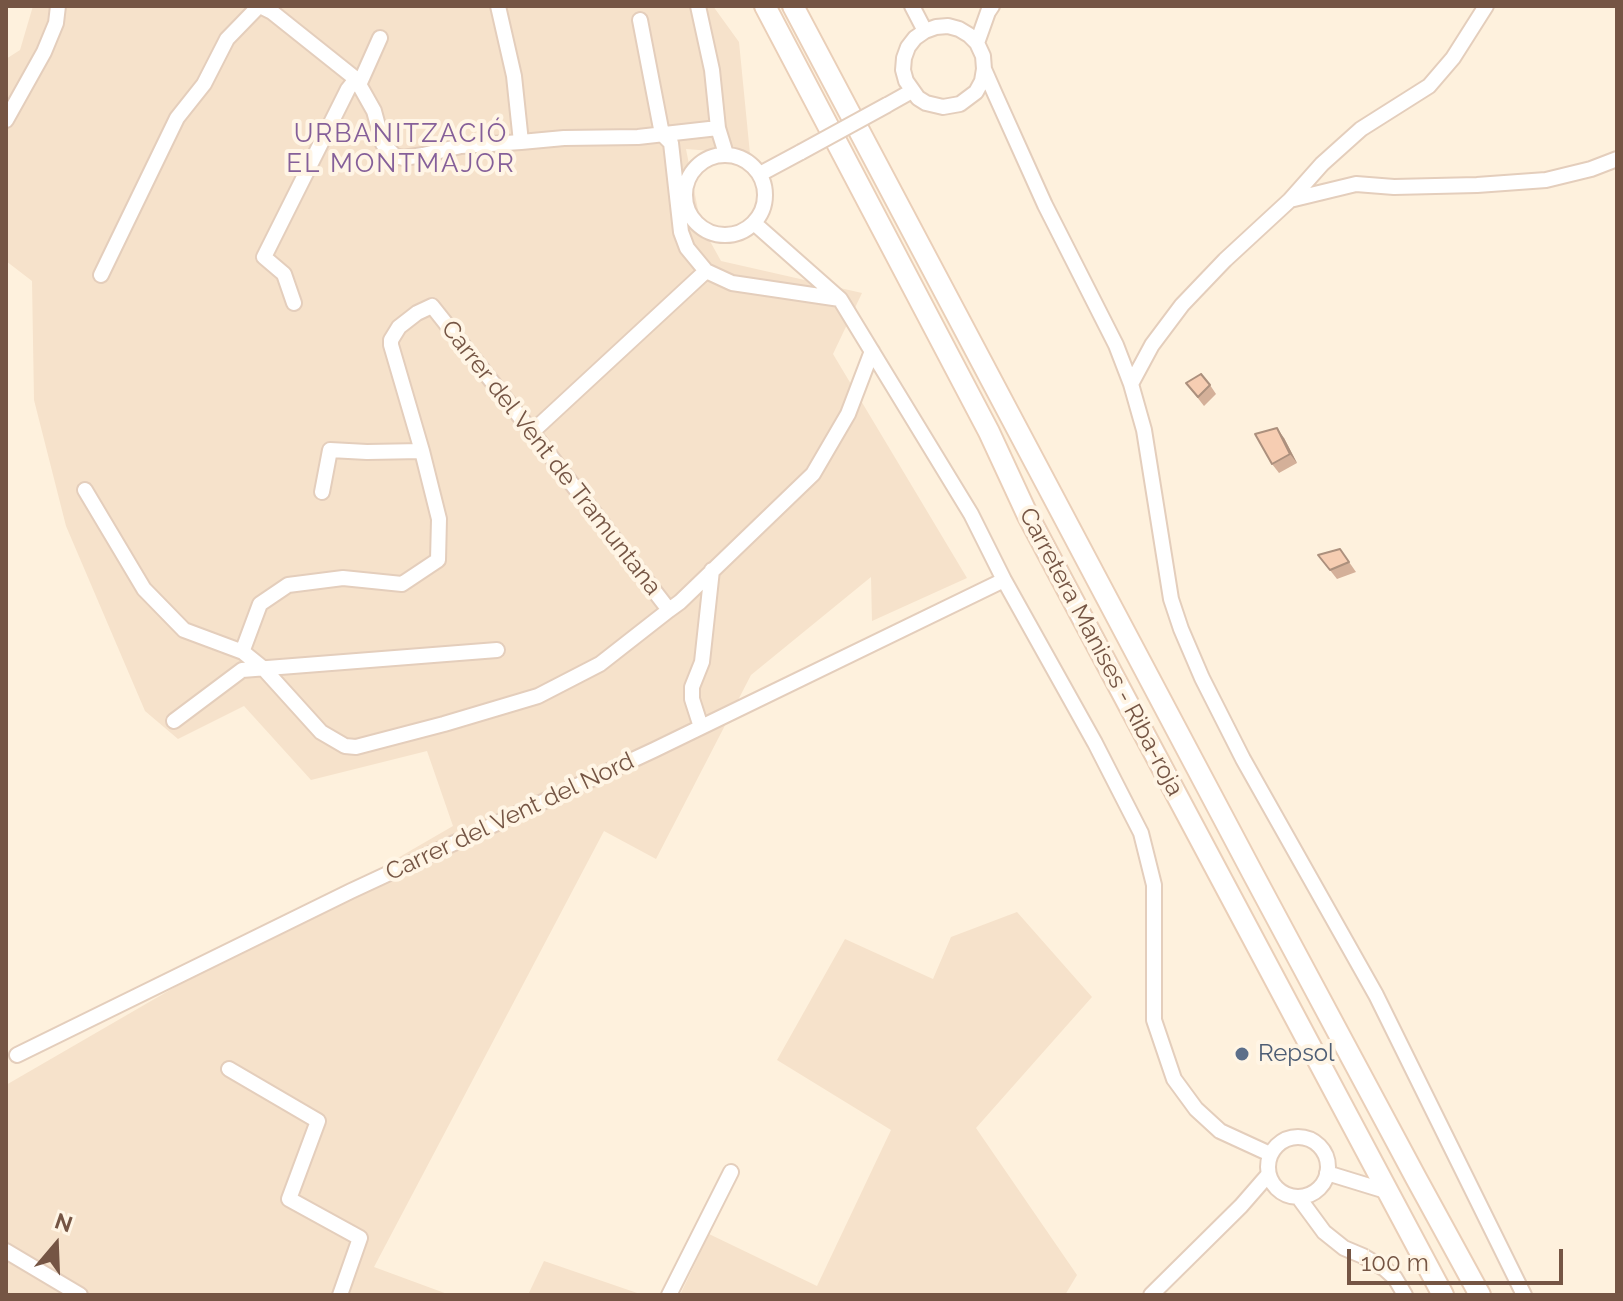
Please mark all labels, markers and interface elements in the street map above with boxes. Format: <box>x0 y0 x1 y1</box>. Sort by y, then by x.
district label: URBANITZACIÓ EL MONTMAJOR <box>286 118 516 180</box>
street label: Carrer del Vent de Tramuntana <box>435 315 667 601</box>
street label: Carretera Manises - Riba-roja <box>1013 503 1189 801</box>
street label: Carrer del Vent del Nord <box>381 747 639 887</box>
place label: Repsol <box>1258 1040 1335 1068</box>
marker: Repsol <box>1233 1045 1251 1063</box>
north arrow <box>16 1205 96 1285</box>
text: N <box>52 1207 76 1237</box>
scale bar <box>1351 1233 1567 1283</box>
text: 100 m <box>1361 1248 1429 1277</box>

